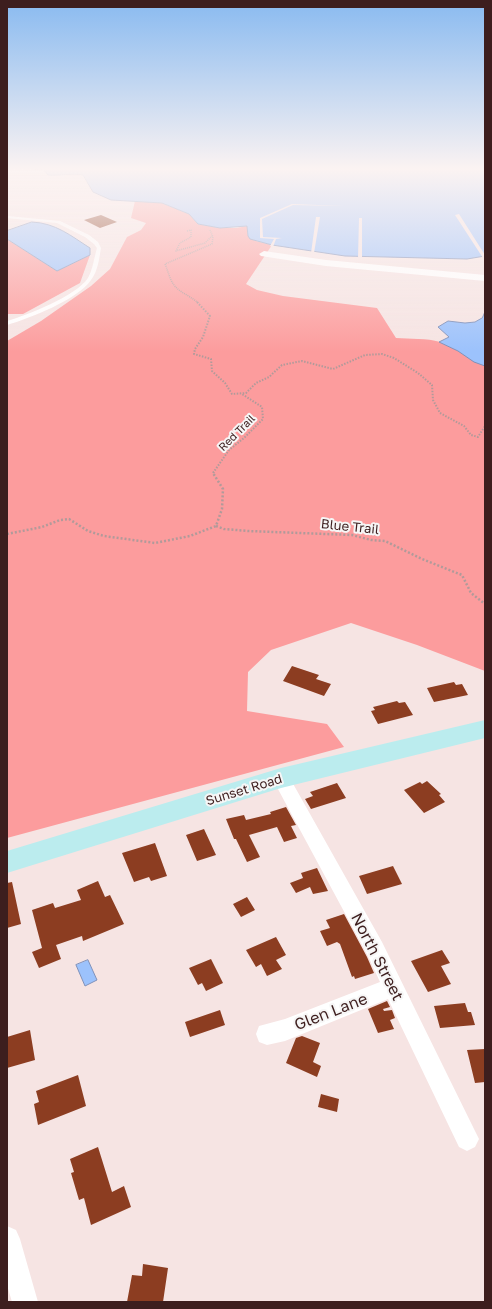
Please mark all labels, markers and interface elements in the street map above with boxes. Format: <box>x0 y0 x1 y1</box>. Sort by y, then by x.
street label: Red Trail <box>216 412 258 454</box>
street label: Blue Trail <box>320 516 380 538</box>
street label: Sunset Road <box>204 771 284 809</box>
street label: North Street <box>347 910 407 1004</box>
street label: Glen Lane <box>292 989 370 1035</box>

